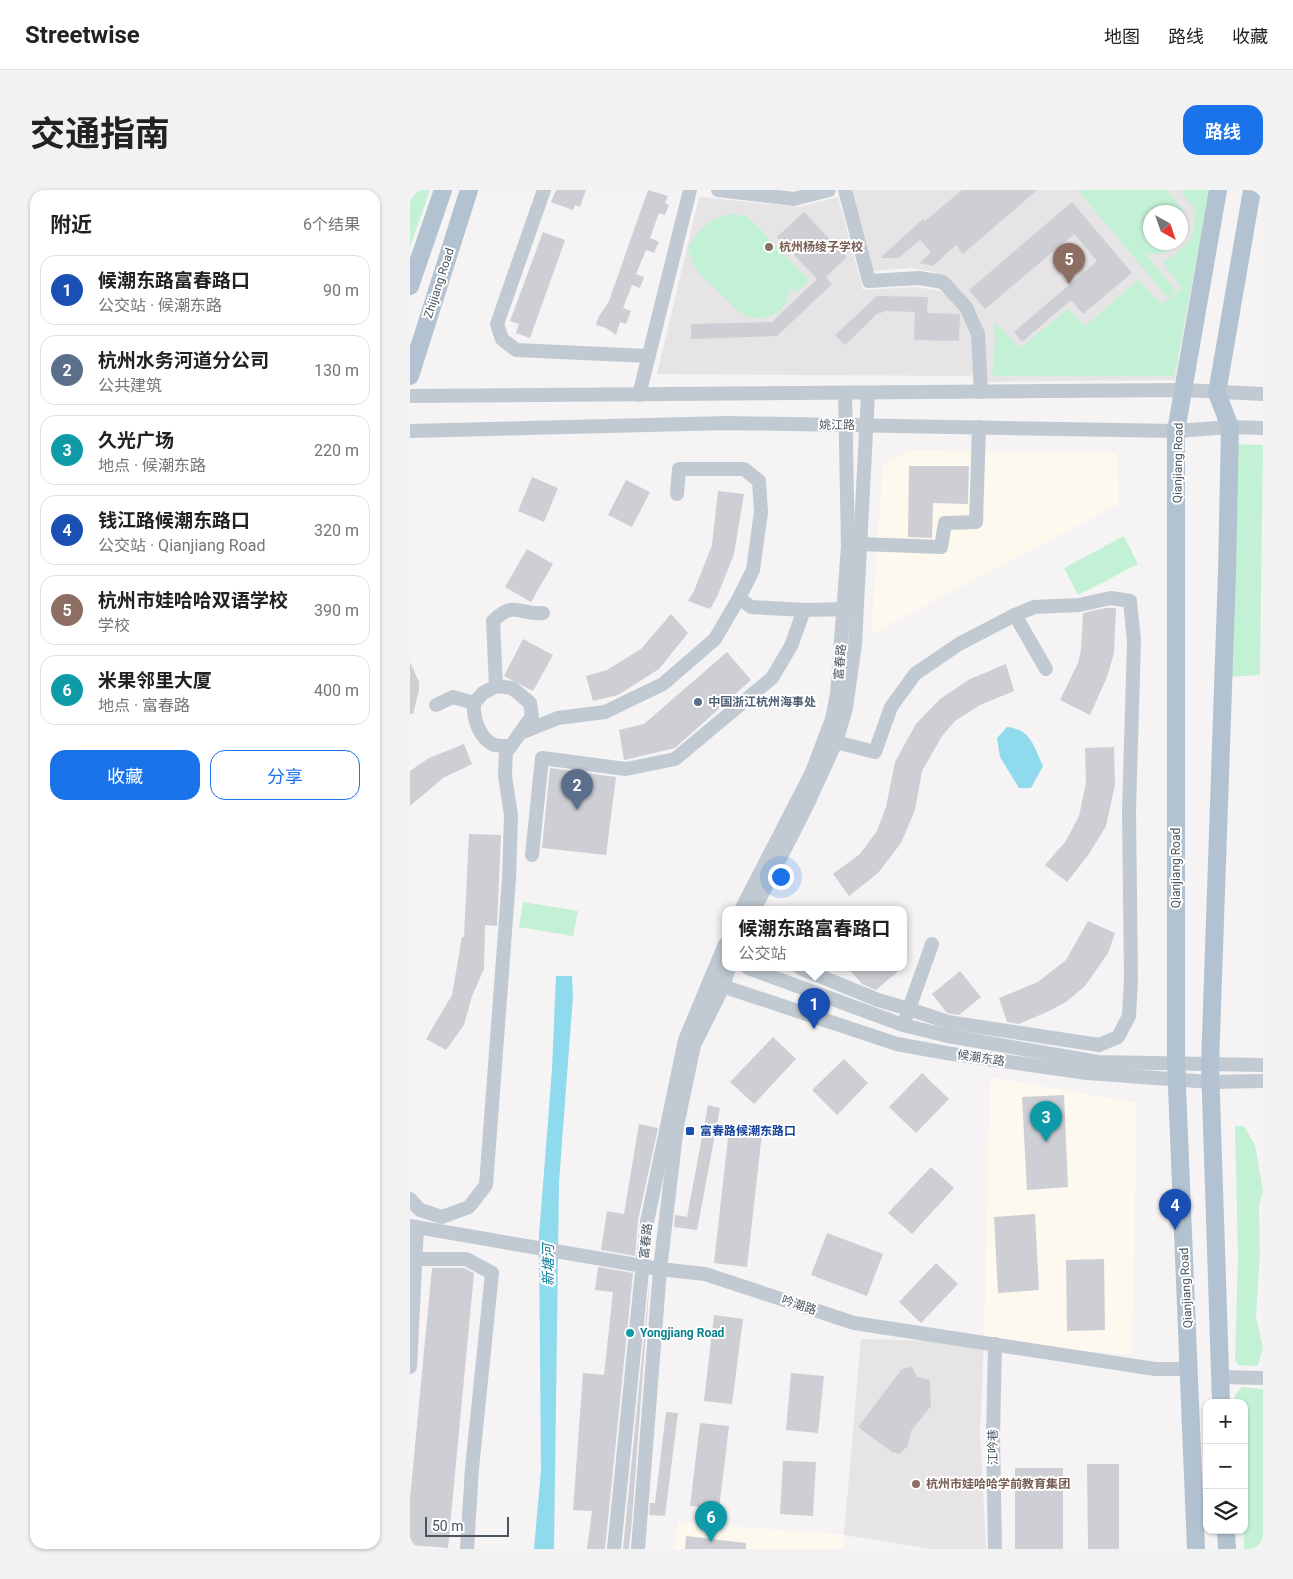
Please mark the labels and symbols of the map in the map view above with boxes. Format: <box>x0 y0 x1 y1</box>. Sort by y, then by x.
north arrow <box>1143 205 1188 250</box>
place label: 杭州杨绫子学校 <box>779 240 863 254</box>
marker: 杭州杨绫子学校 <box>763 241 775 253</box>
pin: 5 <box>1053 243 1085 284</box>
street label: Zhijiang Road <box>421 246 457 320</box>
street label: 姚江路 <box>819 418 855 432</box>
street label: Qianjiang Road <box>1170 423 1186 503</box>
street label: 富春路 <box>831 643 849 681</box>
place label: 中国浙江杭州海事处 <box>708 695 816 709</box>
marker: 中国浙江杭州海事处 <box>692 696 704 708</box>
pin: 2 <box>561 769 593 810</box>
street label: Qianjiang Road <box>1169 828 1183 908</box>
your location <box>768 864 794 890</box>
pin: 1 <box>798 988 830 1029</box>
street label: 候潮东路 <box>956 1048 1006 1068</box>
pin: 3 <box>1030 1101 1062 1142</box>
place label: 富春路候潮东路口 <box>700 1124 796 1138</box>
marker: 富春路候潮东路口 <box>684 1125 696 1137</box>
pin: 4 <box>1159 1189 1191 1230</box>
street label: 富春路 <box>637 1222 655 1260</box>
water label: 新塘河 <box>540 1241 556 1286</box>
street label: Qianjiang Road <box>1177 1247 1195 1329</box>
street label: 吟潮路 <box>780 1293 818 1317</box>
place label: Yongjiang Road <box>640 1326 725 1340</box>
marker: Yongjiang Road <box>624 1327 636 1339</box>
street label: 江吟巷 <box>986 1429 1000 1465</box>
place label: 杭州市娃哈哈学前教育集团 <box>926 1477 1070 1491</box>
marker: 杭州市娃哈哈学前教育集团 <box>910 1478 922 1490</box>
pin: 6 <box>695 1501 727 1542</box>
scale bar <box>425 1514 509 1537</box>

